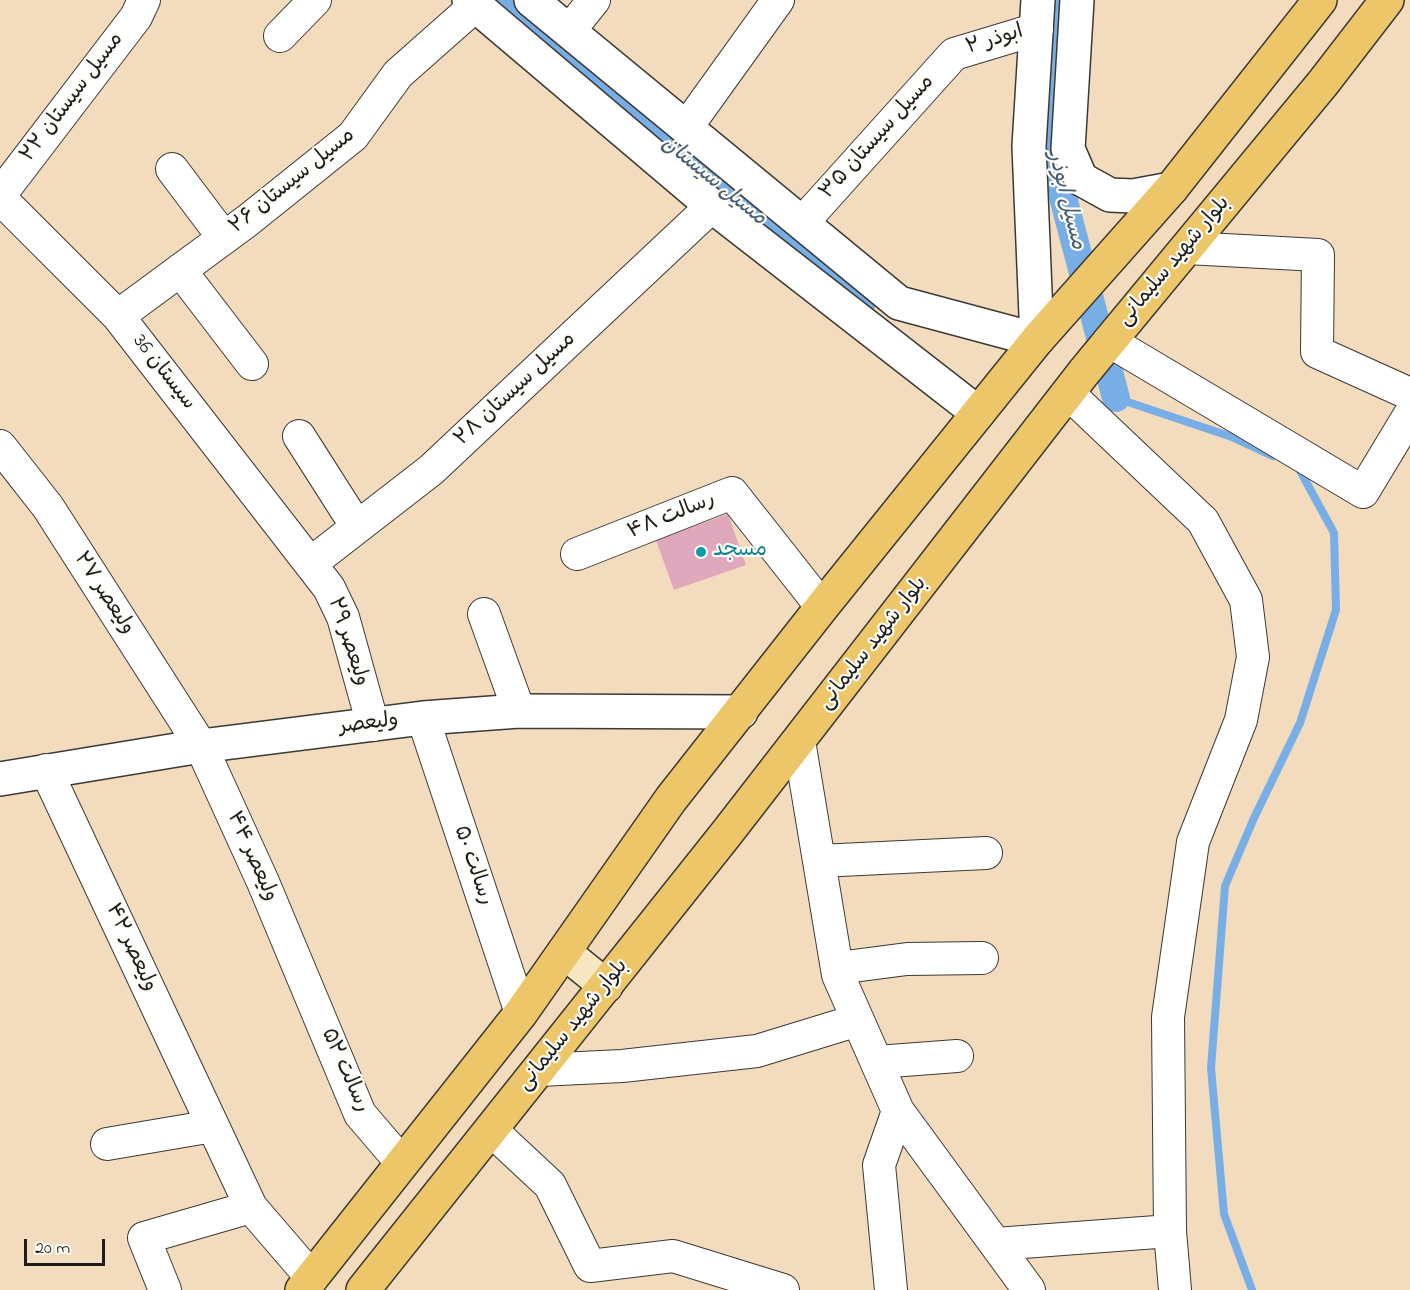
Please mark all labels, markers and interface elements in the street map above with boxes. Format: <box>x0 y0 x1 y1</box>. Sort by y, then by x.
street label: ابوذر ۲ <box>963 20 1027 62</box>
street label: مسیل سیستان ۲۲ <box>16 28 130 168</box>
street label: مسیل سیستان ۳۵ <box>815 71 941 205</box>
street label: مسیل سیستان ۲۶ <box>225 124 361 240</box>
water label: مسیل سیستان <box>655 132 771 232</box>
water label: مسیل ابوذر <box>1040 149 1090 253</box>
street label: بلوار شهید سلیمانی <box>1113 192 1237 332</box>
street label: مسیل سیستان ۲۸ <box>450 328 582 452</box>
street label: سیستان 36 <box>126 330 200 416</box>
street label: رسالت ۴۸ <box>625 488 719 546</box>
place label: مسجد <box>713 539 767 565</box>
marker: مسجد <box>694 545 708 559</box>
street label: ولیعصر ۲۷ <box>67 548 139 640</box>
street label: بلوار شهید سلیمانی <box>814 572 934 716</box>
street label: ولیعصر ۲۹ <box>321 594 373 690</box>
street label: ولیعصر <box>338 709 400 741</box>
street label: ولیعصر ۴۴ <box>220 808 282 906</box>
street label: رسالت ۵۰ <box>447 823 497 909</box>
street label: ولیعصر ۴۲ <box>99 900 161 996</box>
street label: بلوار شهید سلیمانی <box>513 955 635 1097</box>
street label: رسالت ۵۲ <box>314 1025 374 1117</box>
scale bar <box>27 1227 108 1265</box>
text: 20 m <box>35 1236 70 1262</box>

